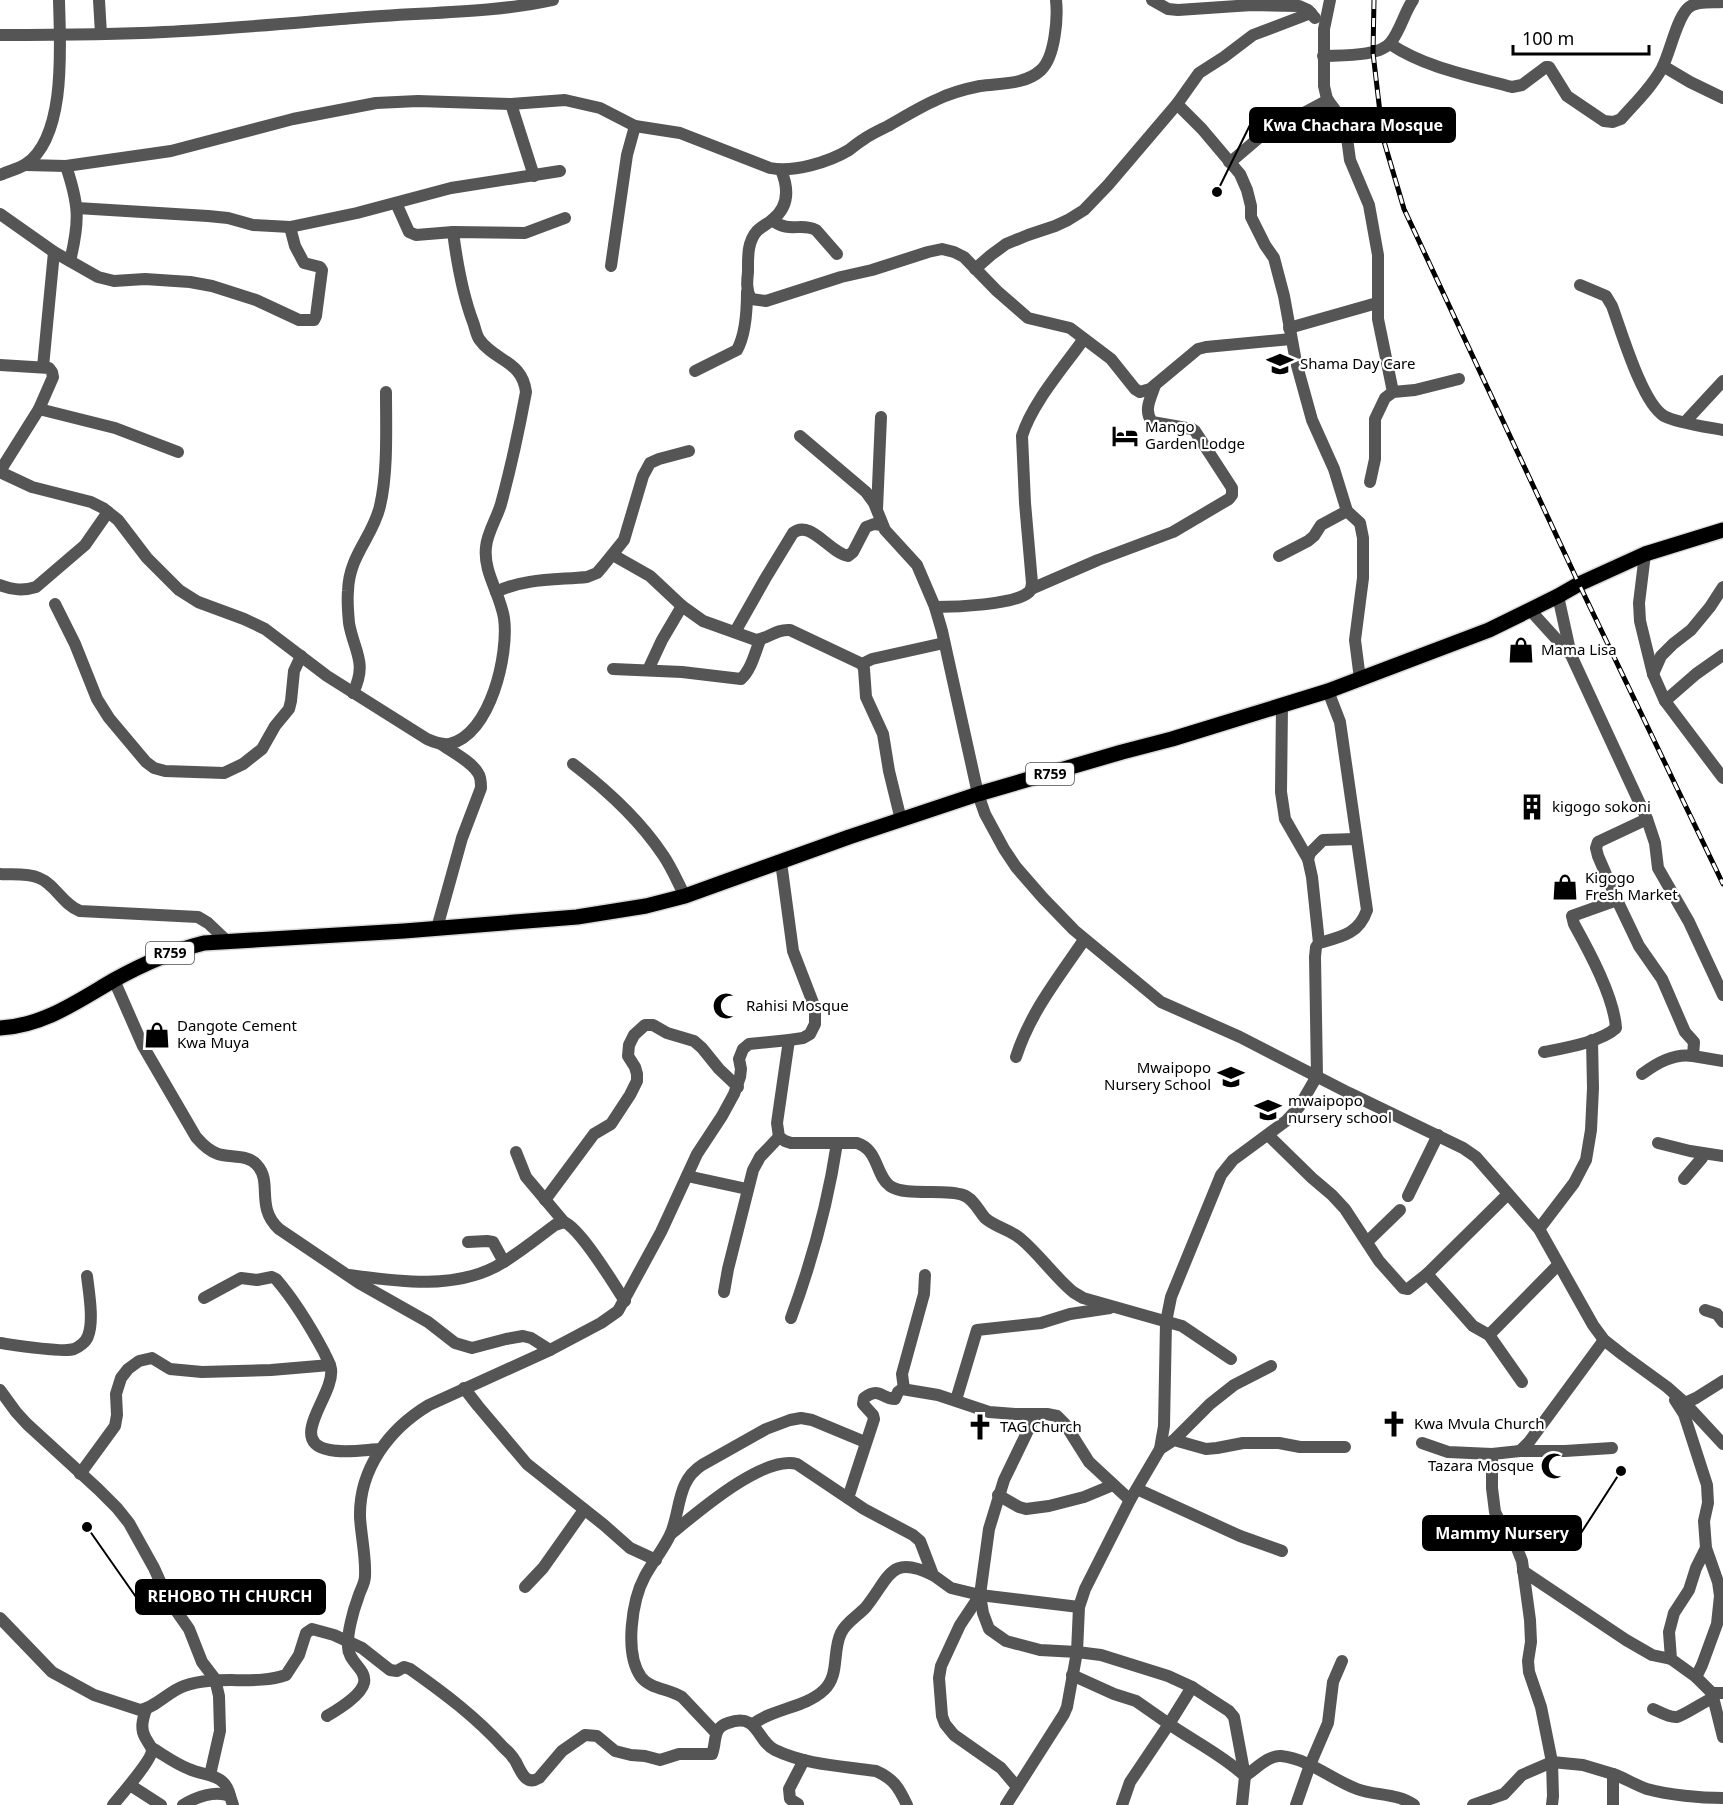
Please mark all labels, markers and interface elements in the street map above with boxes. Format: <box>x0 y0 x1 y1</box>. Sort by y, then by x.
scale bar <box>1513 18 1650 56</box>
text: 100 m <box>1522 26 1574 50</box>
callout: Kwa Chachara Mosque <box>1250 108 1455 142</box>
text: Kwa Chachara Mosque <box>1263 114 1443 136</box>
school or university icon: Shama Day Care <box>1265 349 1295 379</box>
place label: Shama Day Care <box>1300 353 1415 373</box>
place label: Mango Garden Lodge <box>1145 416 1245 453</box>
hotel icon: Mango Garden Lodge <box>1110 421 1140 451</box>
shop icon: Mama Lisa <box>1506 635 1536 665</box>
place label: Mama Lisa <box>1541 639 1617 659</box>
road number: R759 <box>1026 763 1074 785</box>
building icon: kigogo sokoni <box>1517 792 1547 822</box>
place label: kigogo sokoni <box>1552 796 1651 816</box>
place label: Kigogo Fresh Market <box>1585 867 1678 904</box>
shop icon: Kigogo Fresh Market <box>1550 872 1580 902</box>
road number: R759 <box>146 942 194 964</box>
mosque icon: Rahisi Mosque <box>711 991 741 1021</box>
place label: Rahisi Mosque <box>746 995 849 1015</box>
place label: Dangote Cement Kwa Muya <box>177 1015 297 1052</box>
shop icon: Dangote Cement Kwa Muya <box>142 1020 172 1050</box>
place label: Mwaipopo Nursery School <box>1104 1057 1211 1094</box>
school or university icon: Mwaipopo Nursery School <box>1216 1062 1246 1092</box>
place label: mwaipopo nursery school <box>1288 1090 1392 1127</box>
school or university icon: mwaipopo nursery school <box>1253 1095 1283 1125</box>
church icon: Kwa Mvula Church <box>1379 1409 1409 1439</box>
church icon: TAG Church <box>965 1412 995 1442</box>
place label: Kwa Mvula Church <box>1414 1413 1544 1433</box>
place label: TAG Church <box>1000 1416 1082 1436</box>
mosque icon: Tazara Mosque <box>1539 1451 1569 1481</box>
place label: Tazara Mosque <box>1428 1455 1534 1475</box>
callout: Mammy Nursery <box>1423 1516 1581 1550</box>
text: Mammy Nursery <box>1435 1522 1570 1544</box>
callout: REHOBO TH CHURCH <box>136 1580 325 1614</box>
text: REHOBO TH CHURCH <box>147 1585 313 1607</box>

